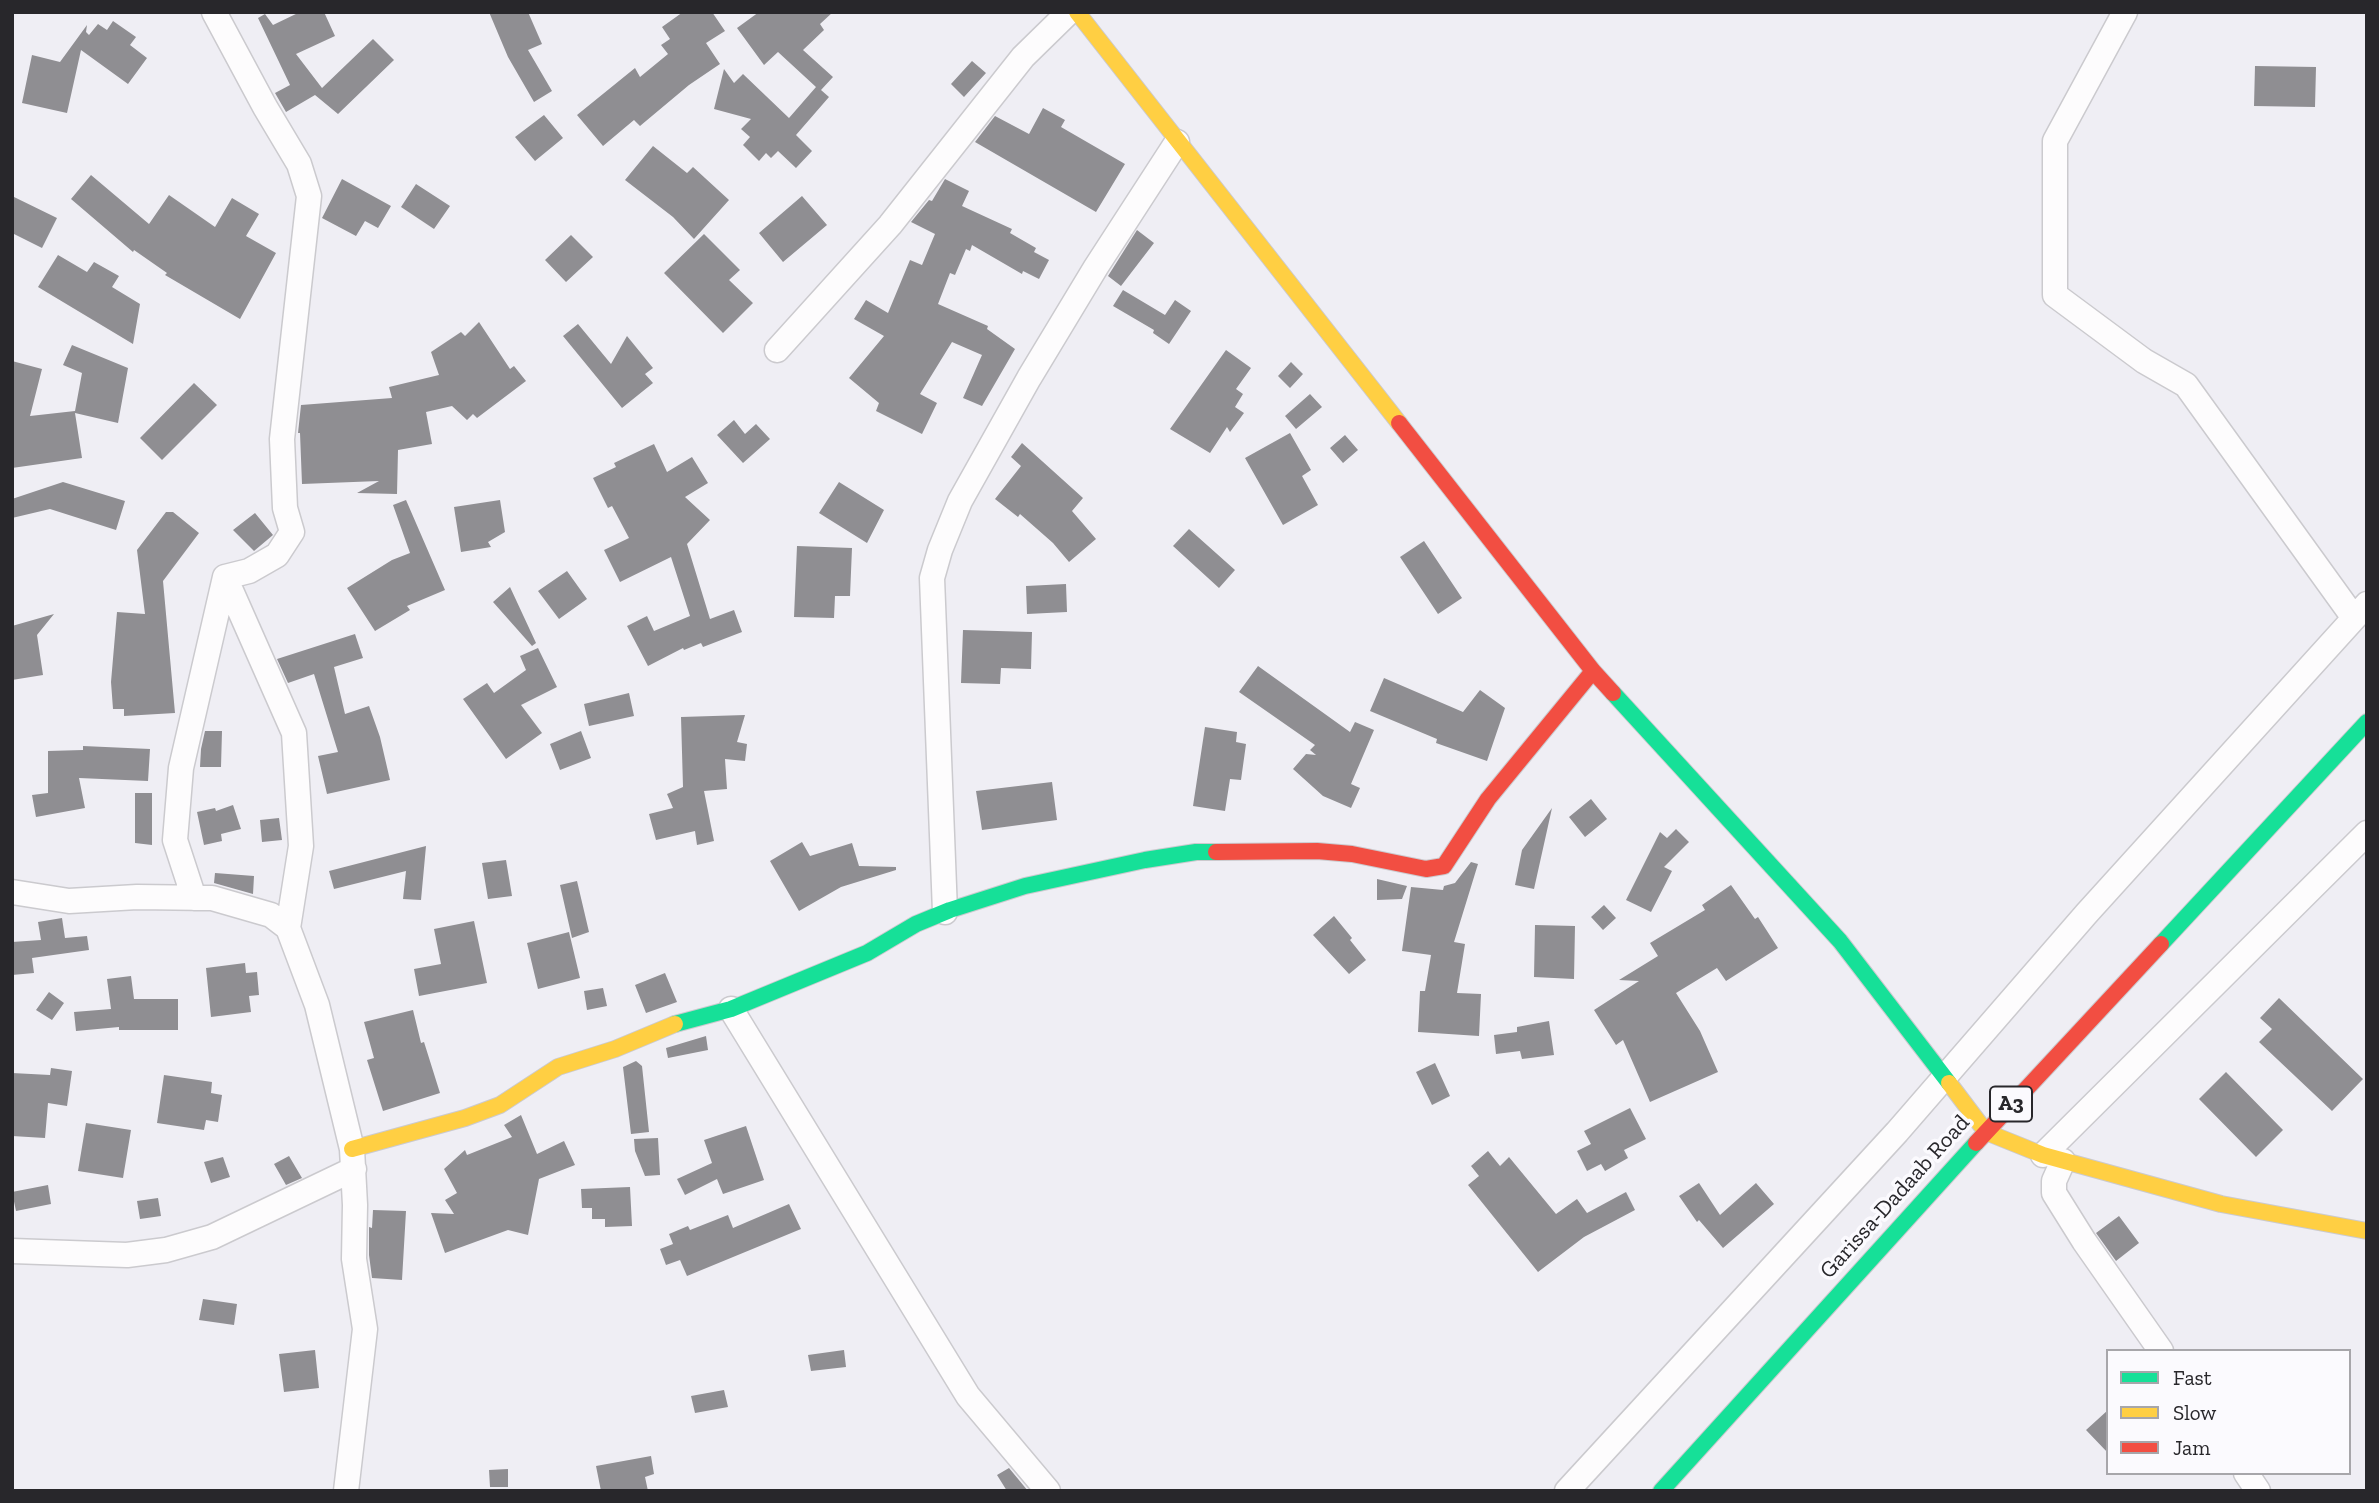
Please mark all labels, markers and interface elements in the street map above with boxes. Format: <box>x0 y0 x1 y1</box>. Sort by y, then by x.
road number: A3 <box>1990 1086 2032 1122</box>
street label: Garissa-Dadaab Road <box>1814 1110 1976 1284</box>
legend <box>2106 1349 2351 1475</box>
text: Fast <box>2173 1365 2212 1390</box>
text: Slow <box>2173 1400 2216 1425</box>
text: Jam <box>2173 1435 2210 1460</box>

